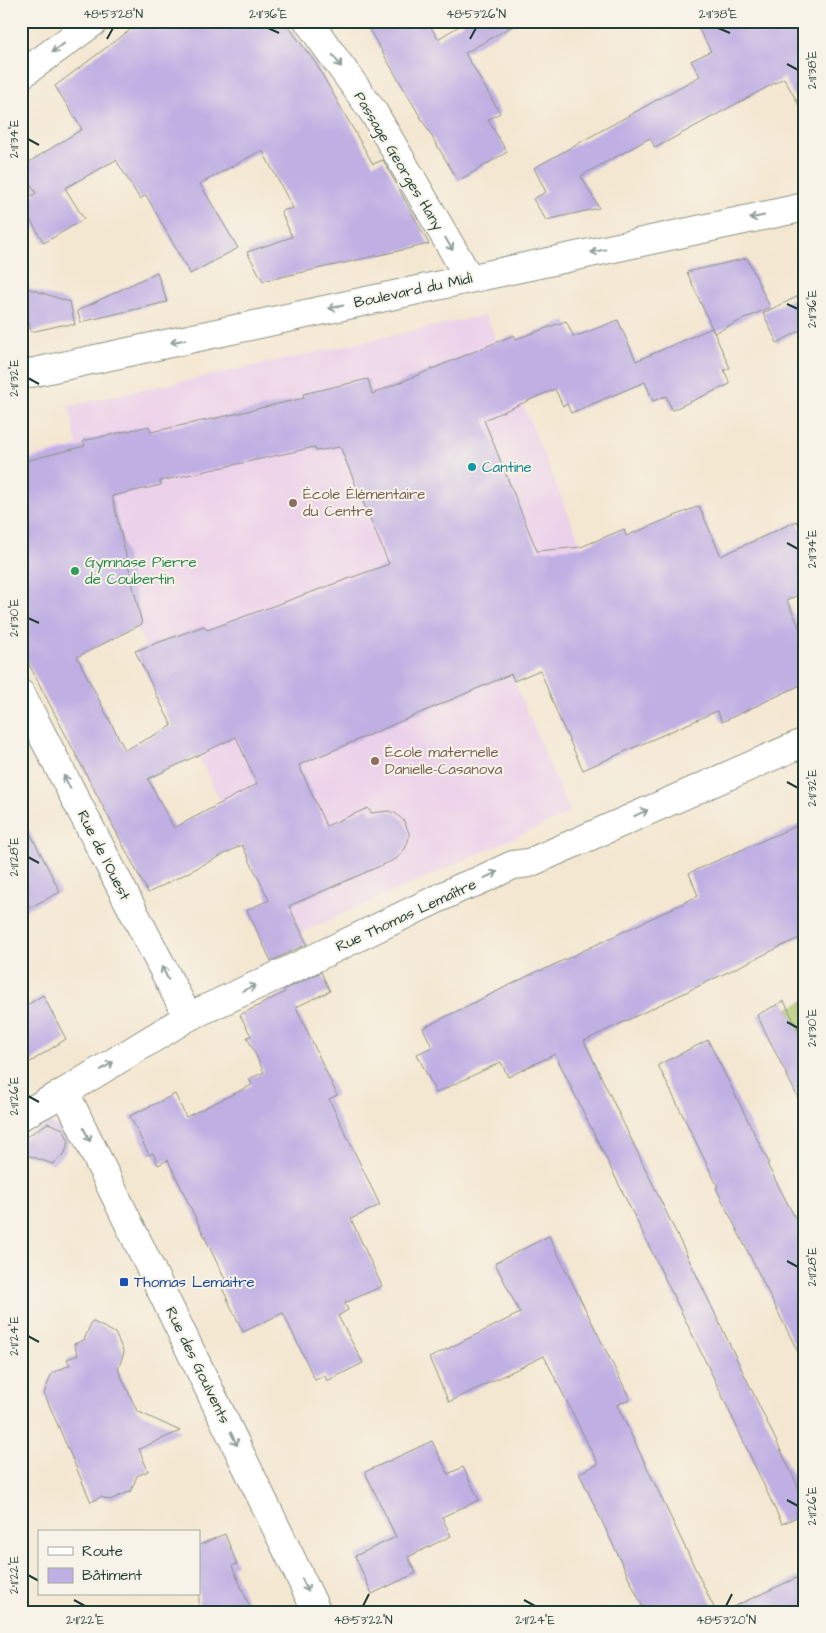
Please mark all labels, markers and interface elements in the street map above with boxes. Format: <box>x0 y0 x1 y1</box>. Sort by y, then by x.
text: 48°53'28"N <box>83 6 144 23</box>
text: 2°11'36"E <box>249 6 287 23</box>
text: 48°53'26"N <box>446 6 506 23</box>
text: 2°11'38"E <box>699 6 737 23</box>
one-way arrow <box>51 43 65 53</box>
text: 2°11'38"E <box>804 51 821 89</box>
one-way arrow <box>332 54 342 68</box>
street label: Passage Georges Hany <box>348 88 448 235</box>
text: 2°11'34"E <box>6 120 23 158</box>
one-way arrow <box>749 213 765 222</box>
one-way arrow <box>445 236 454 251</box>
one-way arrow <box>591 247 607 256</box>
street label: Boulevard du Midi <box>352 268 475 313</box>
text: 2°11'36"E <box>804 290 821 328</box>
one-way arrow <box>329 303 345 312</box>
one-way arrow <box>170 337 186 346</box>
text: 2°11'32"E <box>6 359 23 397</box>
place label: Cantine <box>482 457 532 478</box>
marker: Cantine <box>466 461 478 473</box>
place label: École Élémentaire du Centre <box>303 484 425 522</box>
marker: École Élémentaire du Centre <box>287 497 299 509</box>
text: 2°11'34"E <box>804 530 821 568</box>
place label: Gymnase Pierre de Coubertin <box>85 552 197 590</box>
marker: Gymnase Pierre de Coubertin <box>69 565 81 577</box>
text: 2°11'30"E <box>6 599 23 637</box>
place label: École maternelle Danielle-Casanova <box>385 742 503 780</box>
marker: École maternelle Danielle-Casanova <box>369 755 381 767</box>
text: 2°11'32"E <box>804 769 821 807</box>
one-way arrow <box>62 775 71 790</box>
street label: Rue de l'Ouest <box>72 807 135 904</box>
one-way arrow <box>633 808 648 818</box>
text: 2°11'28"E <box>6 837 23 877</box>
one-way arrow <box>483 869 498 879</box>
street label: Rue Thomas Lemaître <box>332 874 480 957</box>
one-way arrow <box>160 966 170 981</box>
one-way arrow <box>241 983 256 993</box>
text: 2°11'30"E <box>804 1009 821 1047</box>
one-way arrow <box>99 1061 113 1071</box>
text: 2°11'26"E <box>6 1077 23 1115</box>
one-way arrow <box>83 1127 92 1142</box>
text: 2°11'28"E <box>804 1247 821 1287</box>
place label: Thomas Lemaitre <box>134 1272 255 1293</box>
marker: Thomas Lemaitre <box>118 1276 130 1288</box>
street label: Rue des Goulvents <box>160 1303 235 1428</box>
text: 2°11'24"E <box>6 1316 23 1356</box>
one-way arrow <box>230 1431 239 1446</box>
text: 2°11'26"E <box>804 1487 821 1525</box>
legend <box>38 1530 200 1596</box>
text: Route <box>82 1541 123 1562</box>
text: 2°11'22"E <box>6 1556 23 1594</box>
text: Bâtiment <box>82 1565 142 1586</box>
one-way arrow <box>300 1578 310 1593</box>
text: 2°11'22"E <box>66 1612 104 1629</box>
text: 48°53'22"N <box>333 1612 393 1629</box>
text: 2°11'24"E <box>515 1612 555 1629</box>
text: 48°53'20"N <box>696 1612 756 1629</box>

